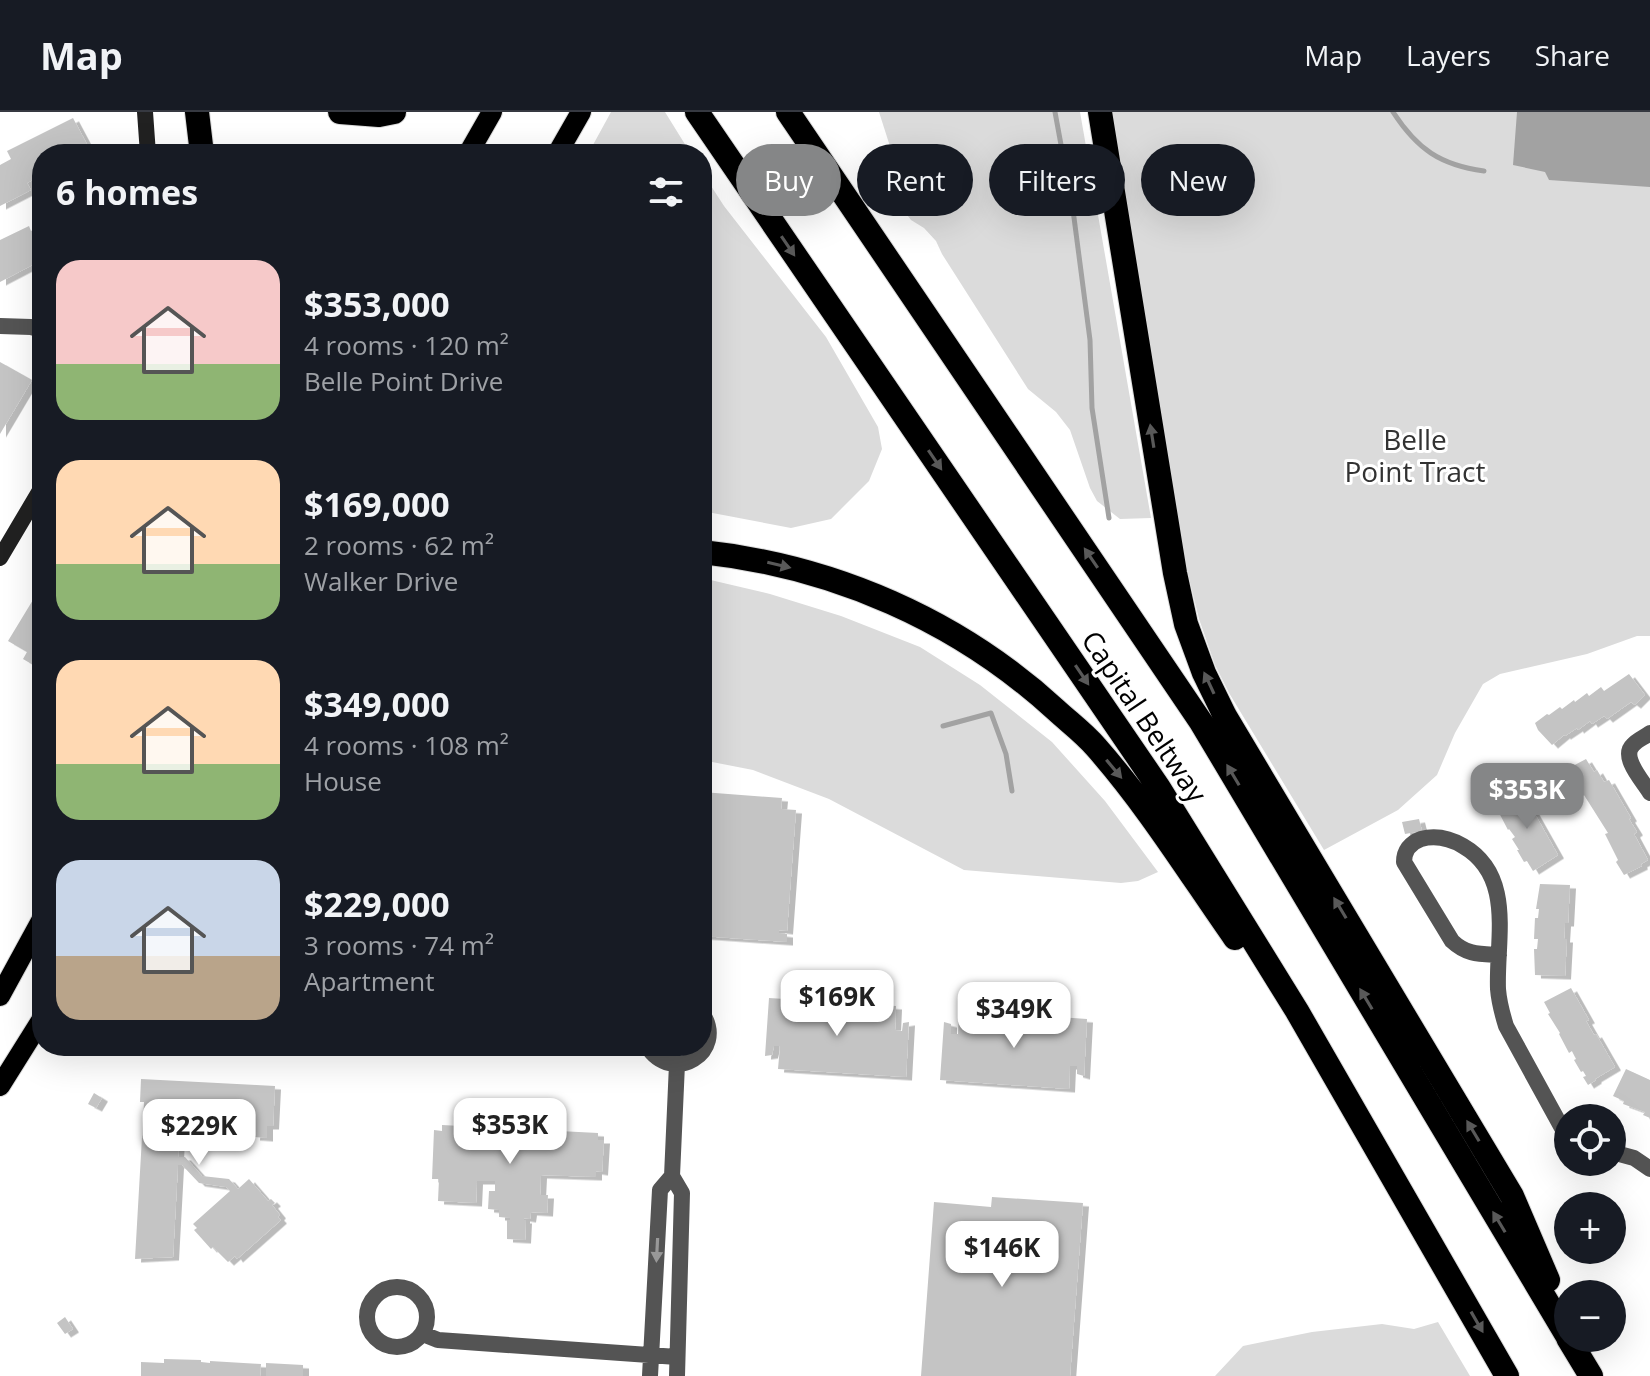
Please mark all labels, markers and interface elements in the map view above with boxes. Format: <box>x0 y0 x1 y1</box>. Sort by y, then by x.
text: Map <box>40 29 123 81</box>
text: Map <box>1304 36 1362 74</box>
text: Layers <box>1406 36 1491 74</box>
text: Share <box>1535 36 1610 74</box>
chip: Buy <box>736 144 841 216</box>
chip: Rent <box>857 144 973 216</box>
chip: Filters <box>989 144 1125 216</box>
chip: New <box>1141 144 1255 216</box>
text: 6 homes <box>56 169 198 215</box>
icon: filters <box>644 170 688 214</box>
one-way arrow <box>780 235 795 256</box>
text: $353,000 <box>304 281 450 327</box>
icon: home <box>120 292 216 388</box>
text: 4 rooms · 120 m² <box>304 327 509 363</box>
text: Belle Point Drive <box>304 363 503 399</box>
park label: Belle Point Tract <box>1345 420 1486 490</box>
one-way arrow <box>1145 424 1157 449</box>
one-way arrow <box>927 450 942 471</box>
text: $169,000 <box>304 481 450 527</box>
icon: home <box>120 492 216 588</box>
text: 2 rooms · 62 m² <box>304 527 494 563</box>
one-way arrow <box>1083 548 1098 569</box>
one-way arrow <box>766 559 791 572</box>
text: Walker Drive <box>304 563 458 599</box>
street label: Capital Beltway <box>1073 623 1217 810</box>
one-way arrow <box>1074 664 1089 685</box>
one-way arrow <box>1202 671 1216 695</box>
text: $349,000 <box>304 681 450 727</box>
icon: home <box>120 692 216 788</box>
text: 4 rooms · 108 m² <box>304 727 509 763</box>
one-way arrow <box>1105 759 1122 779</box>
text: House <box>304 763 382 799</box>
pin: $353K <box>1471 763 1583 831</box>
one-way arrow <box>1226 764 1240 786</box>
text: $353K <box>1489 771 1565 807</box>
text: $229,000 <box>304 881 450 927</box>
icon: home <box>120 892 216 988</box>
one-way arrow <box>1333 897 1347 919</box>
text: 3 rooms · 74 m² <box>304 927 494 963</box>
text: Apartment <box>304 963 435 999</box>
pin: $169K <box>781 970 893 1038</box>
text: $169K <box>799 978 875 1014</box>
pin: $349K <box>958 982 1070 1050</box>
one-way arrow <box>1360 988 1374 1010</box>
text: $349K <box>976 990 1052 1026</box>
pin: $353K <box>454 1098 566 1166</box>
pin: $229K <box>143 1099 255 1167</box>
map controls <box>1554 1104 1626 1352</box>
button: locate <box>1554 1104 1626 1176</box>
text: $353K <box>472 1106 548 1142</box>
text: $229K <box>161 1107 237 1143</box>
one-way arrow <box>1467 1120 1481 1142</box>
button: + <box>1554 1192 1626 1264</box>
one-way arrow <box>1493 1211 1507 1233</box>
pin: $146K <box>946 1221 1058 1289</box>
text: $146K <box>964 1229 1040 1265</box>
one-way arrow <box>650 1238 663 1263</box>
button: − <box>1554 1280 1626 1352</box>
one-way arrow <box>1469 1311 1483 1333</box>

